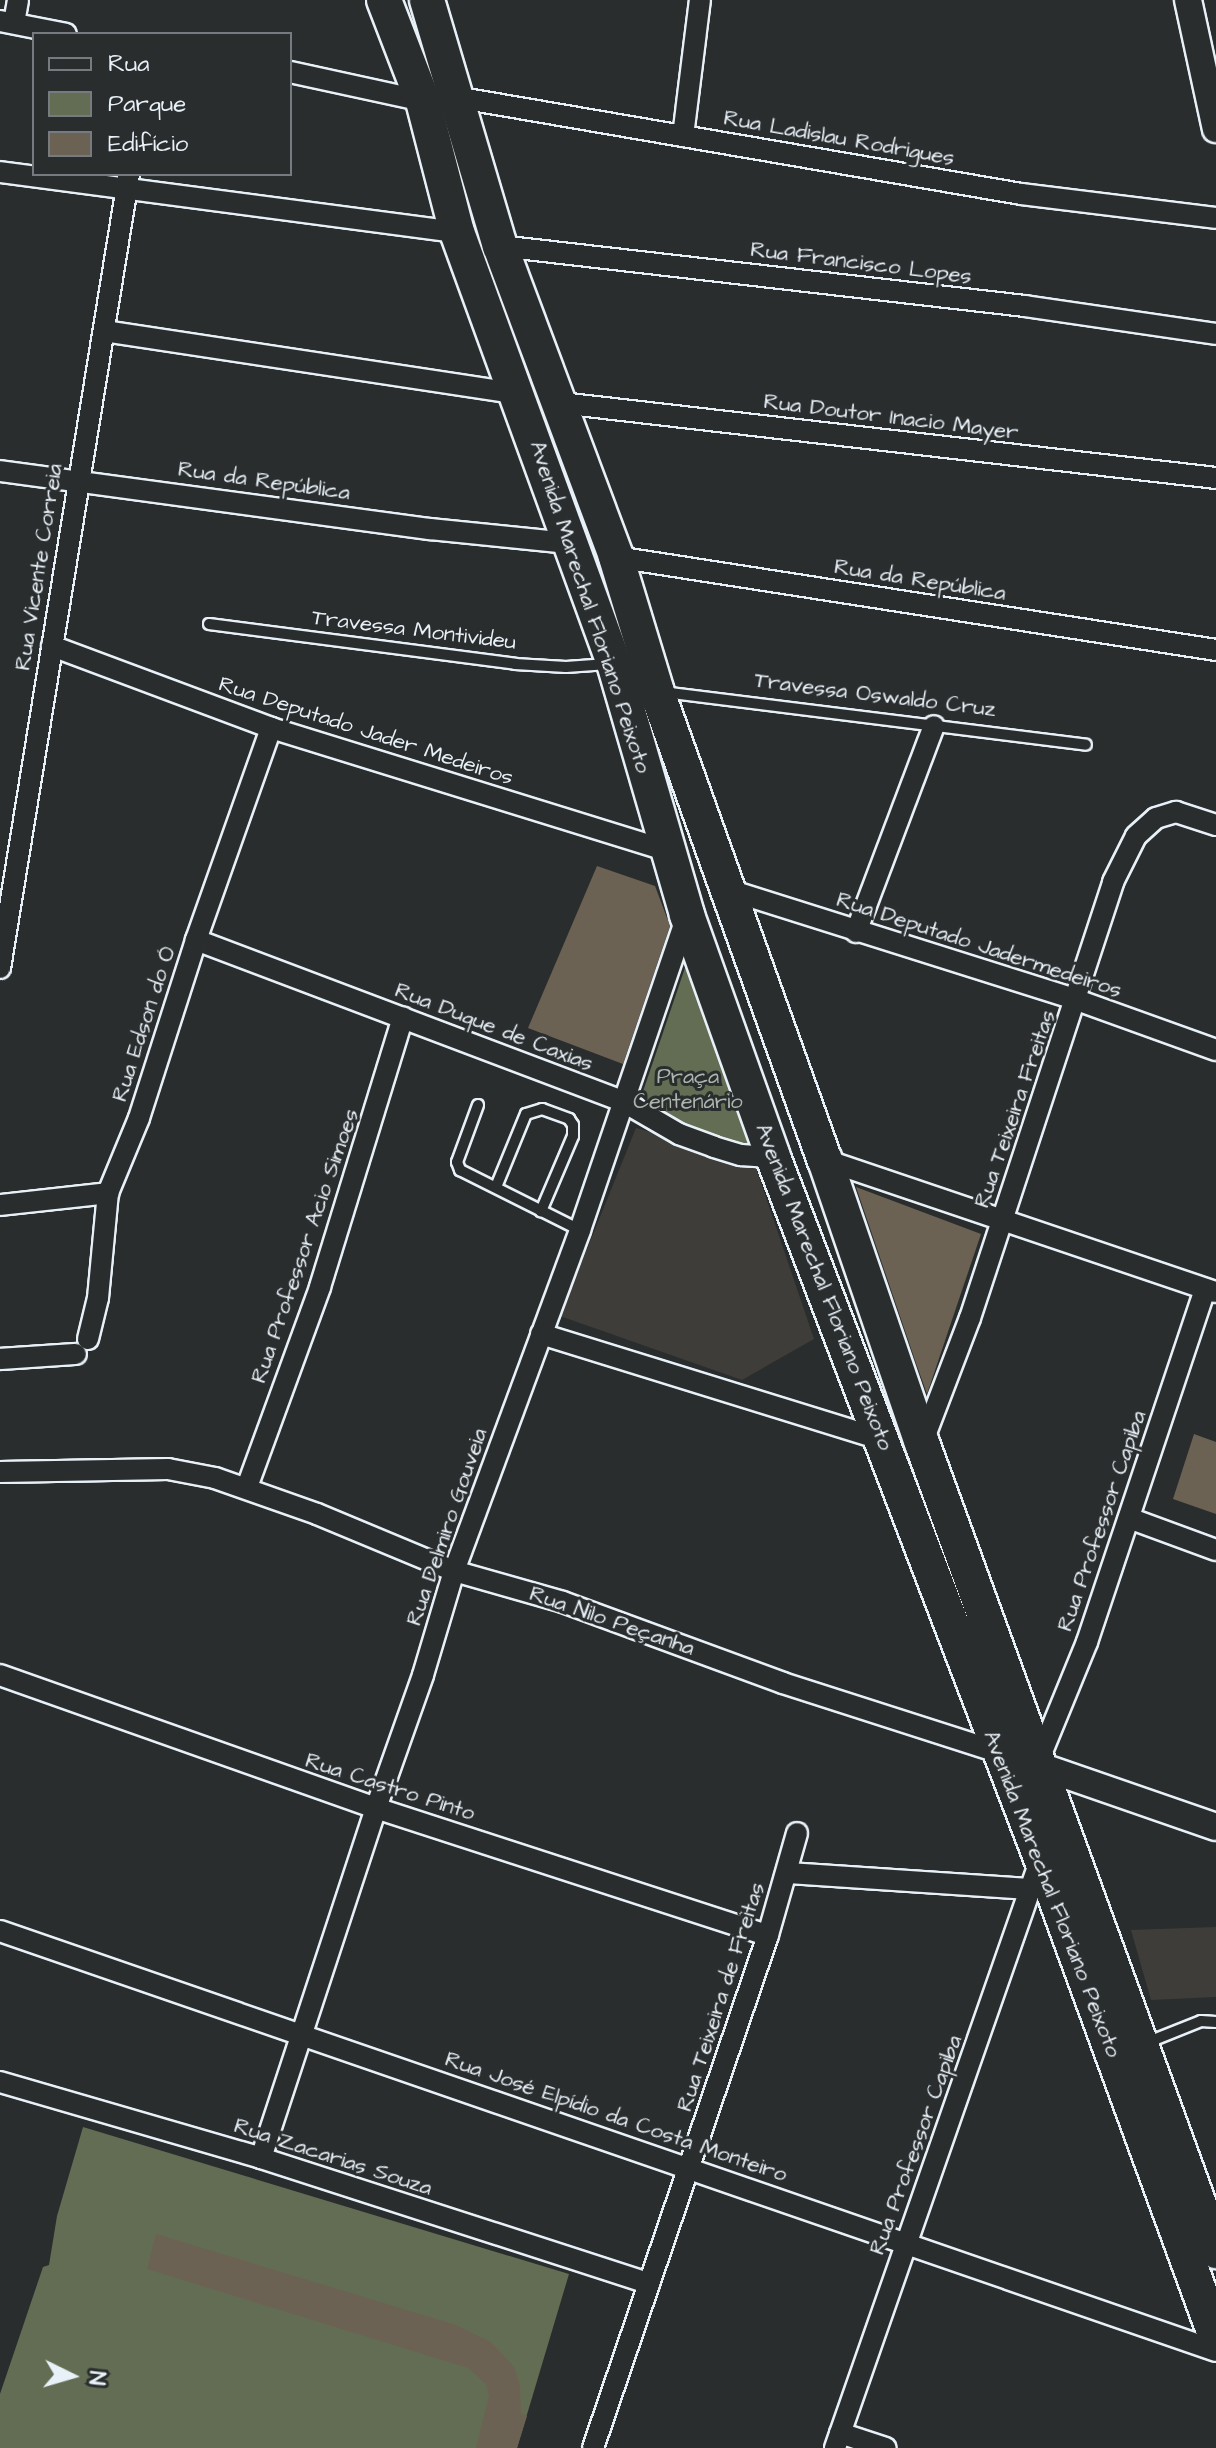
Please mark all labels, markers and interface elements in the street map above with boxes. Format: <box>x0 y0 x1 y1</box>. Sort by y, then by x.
legend <box>32 32 292 176</box>
text: Rua <box>108 47 150 81</box>
text: Parque <box>108 87 186 121</box>
street label: Rua Ladislau Rodrigues <box>722 105 956 171</box>
text: Edifício <box>108 127 188 161</box>
street label: Rua Francisco Lopes <box>749 236 973 290</box>
street label: Rua Doutor Inacio Mayer <box>762 388 1020 446</box>
street label: Avenida Marechal Floriano Peixoto <box>524 437 656 777</box>
street label: Rua da República <box>176 456 352 506</box>
street label: Rua Vicente Correia <box>10 462 68 672</box>
street label: Rua da República <box>832 553 1008 607</box>
street label: Travessa Montivideu <box>310 604 518 656</box>
street label: Travessa Oswaldo Cruz <box>753 667 997 723</box>
street label: Rua Deputado Jader Medeiros <box>215 671 517 791</box>
street label: Rua Deputado Jadermedeiros <box>833 886 1125 1004</box>
street label: Rua Edson do Ó <box>106 943 182 1105</box>
street label: Rua Duque de Caxias <box>391 977 597 1077</box>
street label: Rua Teixeira Freitas <box>969 1007 1061 1211</box>
park label: Praça Centenário <box>633 1063 743 1114</box>
street label: Rua Professor Acio Simoes <box>246 1105 364 1387</box>
street label: Avenida Marechal Floriano Peixoto <box>749 1120 899 1454</box>
street label: Rua Professor Capiba <box>1052 1407 1152 1635</box>
street label: Rua Delmiro Gouveia <box>401 1425 493 1629</box>
street label: Rua Nilo Peçanha <box>526 1580 698 1662</box>
street label: Avenida Marechal Floriano Peixoto <box>977 1727 1127 2061</box>
street label: Rua Castro Pinto <box>302 1747 478 1827</box>
street label: Rua Teixeira de Freitas <box>671 1879 771 2115</box>
street label: Rua Professor Capiba <box>864 2032 968 2258</box>
street label: Rua José Elpídio da Costa Monteiro <box>442 2046 790 2188</box>
street label: Rua Zacarias Souza <box>231 2113 435 2201</box>
north arrow <box>32 2336 112 2416</box>
text: N <box>80 2370 112 2386</box>

